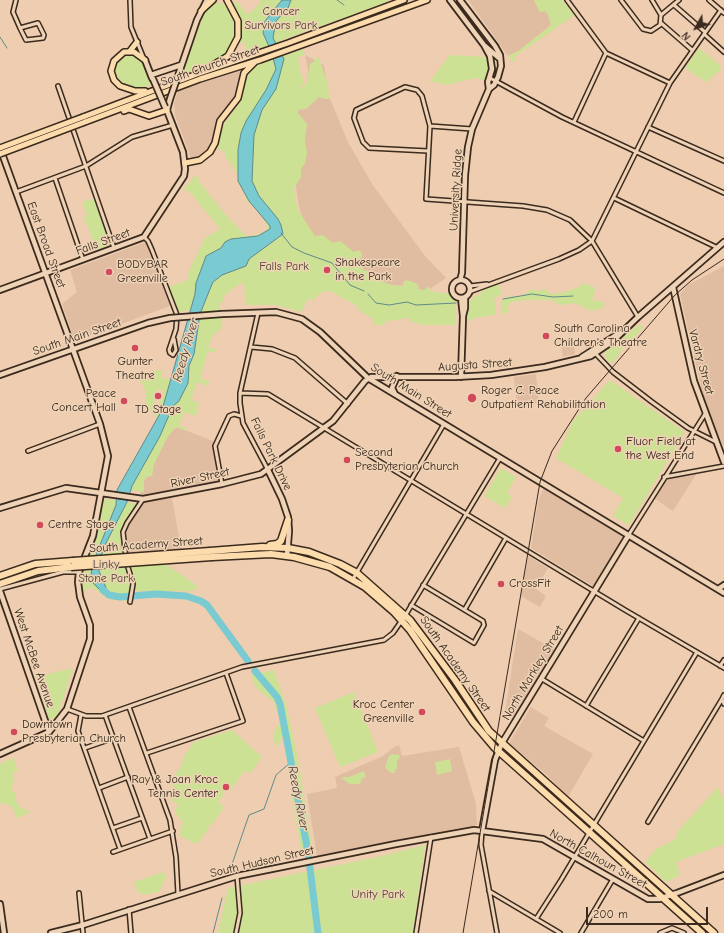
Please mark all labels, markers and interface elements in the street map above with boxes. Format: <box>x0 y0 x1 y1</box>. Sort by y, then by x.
park label: Cancer Survivors Park <box>244 5 318 33</box>
north arrow <box>676 8 716 48</box>
text: N <box>679 29 694 43</box>
street label: South Church Street <box>159 42 261 90</box>
street label: University Ridge <box>447 149 465 231</box>
street label: East Broad Street <box>24 200 68 290</box>
street label: Falls Street <box>74 226 132 258</box>
place label: Shakespeare in the Park <box>335 256 400 284</box>
place label: BODYBAR Greenville <box>117 258 168 286</box>
park label: Falls Park <box>259 260 309 274</box>
marker: Shakespeare in the Park <box>322 265 332 275</box>
marker: BODYBAR Greenville <box>104 267 114 277</box>
street label: South Main Street <box>31 315 123 359</box>
water label: Reedy River <box>169 316 203 384</box>
place label: South Carolina Children's Theatre <box>554 322 647 350</box>
street label: Vardry Street <box>685 328 717 396</box>
marker: South Carolina Children's Theatre <box>541 331 551 341</box>
marker: Gunter Theatre <box>130 343 140 353</box>
place label: Gunter Theatre <box>116 355 154 383</box>
street label: Augusta Street <box>438 355 512 375</box>
street label: South Main Street <box>368 360 454 422</box>
place label: Roger C. Peace Outpatient Rehabilitation <box>481 384 606 412</box>
place label: Peace Concert Hall <box>52 387 116 415</box>
marker: TD Stage <box>153 391 163 401</box>
marker: Roger C. Peace Outpatient Rehabilitation <box>466 392 478 404</box>
marker: Peace Concert Hall <box>119 396 129 406</box>
place label: TD Stage <box>135 403 181 417</box>
street label: Falls Park Drive <box>247 415 295 493</box>
place label: Fluor Field at the West End <box>626 435 695 463</box>
marker: Fluor Field at the West End <box>613 444 623 454</box>
place label: Second Presbyterian Church <box>355 446 459 474</box>
marker: Second Presbyterian Church <box>342 455 352 465</box>
street label: River Street <box>169 465 231 491</box>
place label: Centre Stage <box>48 518 114 532</box>
marker: Centre Stage <box>35 520 45 530</box>
street label: South Academy Street <box>89 534 203 556</box>
park label: Linky Stone Park <box>78 558 134 586</box>
place label: CrossFit <box>509 577 550 591</box>
marker: CrossFit <box>496 579 506 589</box>
street label: West McBee Avenue <box>10 607 58 709</box>
street label: South Academy Street <box>417 613 493 715</box>
street label: North Markley Street <box>499 623 567 723</box>
place label: Kroc Center Greenville <box>353 698 414 726</box>
marker: Kroc Center Greenville <box>417 707 427 717</box>
place label: Downtown Presbyterian Church <box>22 718 126 746</box>
marker: Downtown Presbyterian Church <box>9 727 19 737</box>
water label: Reedy River <box>284 764 312 832</box>
place label: Ray & Joan Kroc Tennis Center <box>132 773 218 801</box>
marker: Ray & Joan Kroc Tennis Center <box>221 782 231 792</box>
street label: North Calhoun Street <box>547 826 649 892</box>
street label: South Hudson Street <box>209 843 315 881</box>
park label: Unity Park <box>351 888 405 902</box>
scale bar <box>588 899 710 925</box>
text: 200 m <box>593 907 628 921</box>

